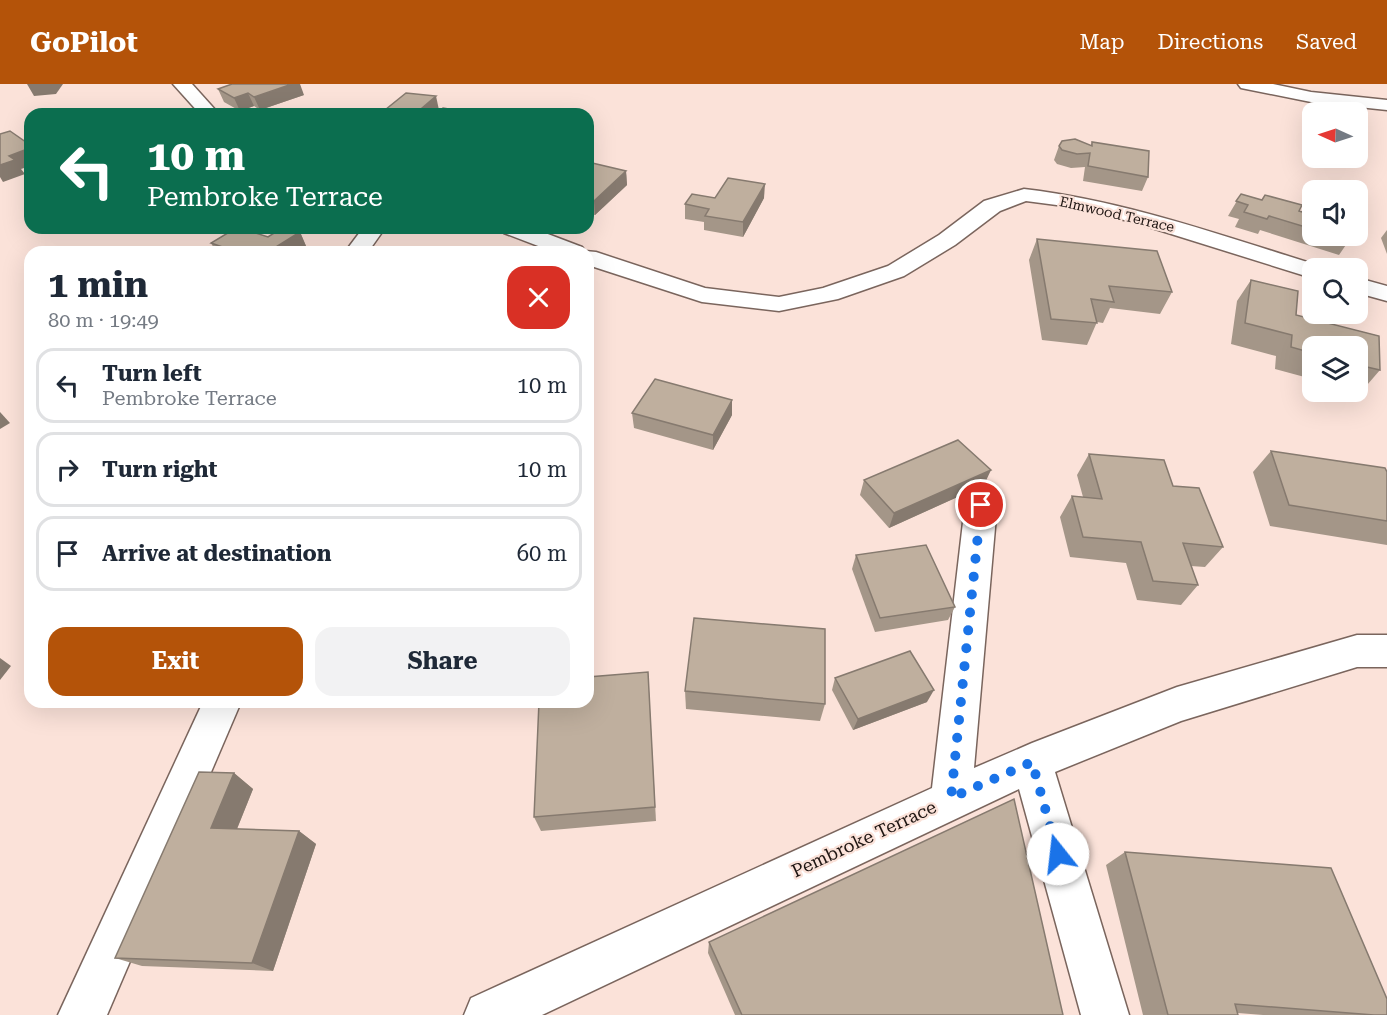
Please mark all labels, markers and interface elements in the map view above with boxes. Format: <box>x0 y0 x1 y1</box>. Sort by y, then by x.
text: GoPilot <box>30 26 138 59</box>
text: Map <box>1080 30 1124 54</box>
text: Directions <box>1157 30 1263 54</box>
text: Saved <box>1296 30 1357 54</box>
north arrow <box>1302 102 1368 168</box>
map controls <box>1302 102 1368 402</box>
text: 10 m <box>147 131 245 180</box>
icon: left <box>48 132 126 210</box>
button: sound <box>1302 180 1368 246</box>
text: Pembroke Terrace <box>147 181 383 213</box>
street label: Elmwood Terrace <box>1058 193 1176 235</box>
button: search <box>1302 258 1368 324</box>
text: 1 min <box>48 264 148 306</box>
button: close <box>507 266 570 329</box>
text: 80 m · 19:49 <box>48 308 159 332</box>
button: layers <box>1302 336 1368 402</box>
text: Turn left <box>102 361 202 386</box>
icon: left <box>51 369 84 402</box>
text: 10 m <box>517 373 567 398</box>
text: Pembroke Terrace <box>102 386 277 410</box>
icon: right <box>51 453 84 486</box>
text: Turn right <box>102 457 217 482</box>
text: 10 m <box>517 457 567 482</box>
pin <box>955 479 1006 530</box>
icon: arrive <box>964 488 997 521</box>
icon: arrive <box>51 537 84 570</box>
text: Arrive at destination <box>102 541 331 566</box>
text: 60 m <box>517 541 567 566</box>
button: Exit <box>48 627 303 696</box>
button: Share <box>315 627 570 696</box>
street label: Pembroke Terrace <box>788 796 940 881</box>
position arrow <box>1026 822 1090 886</box>

